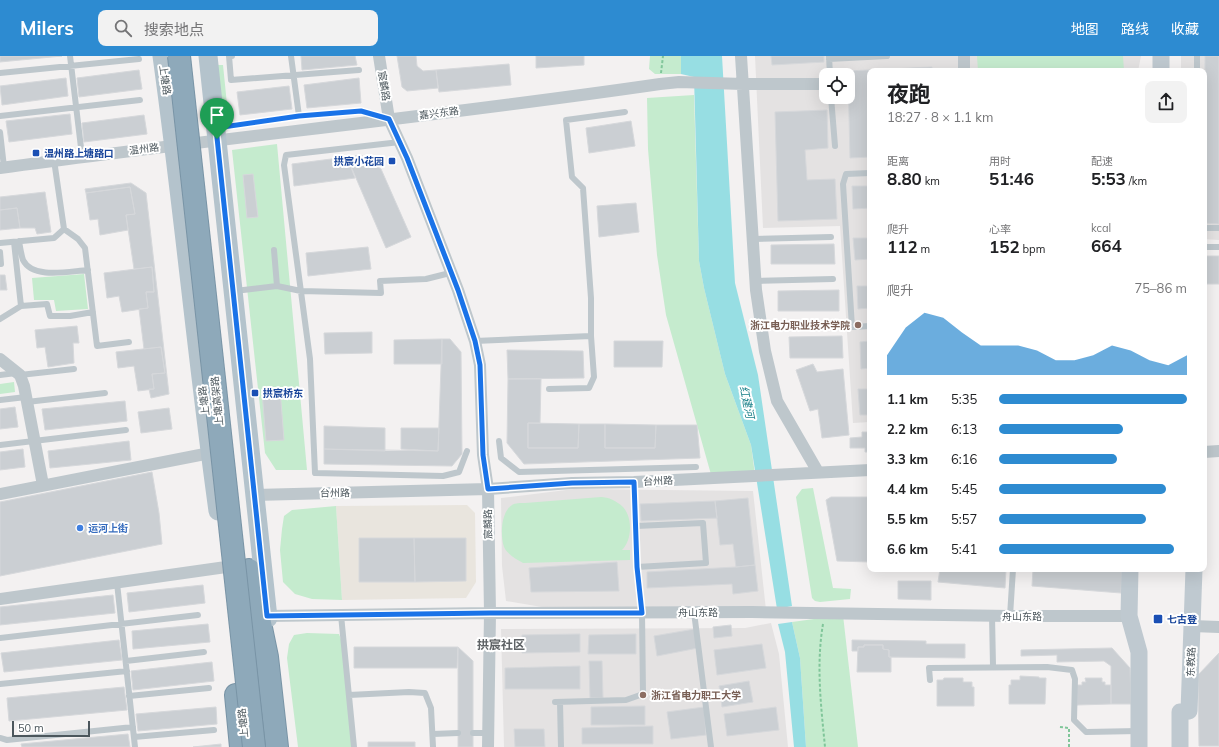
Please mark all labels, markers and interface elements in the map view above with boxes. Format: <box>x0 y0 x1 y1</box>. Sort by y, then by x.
search box <box>98 10 378 46</box>
text: Milers <box>20 16 74 40</box>
icon: search <box>112 17 134 39</box>
text: 搜索地点 <box>144 20 204 39</box>
text: 地图 <box>1071 20 1099 38</box>
text: 路线 <box>1121 20 1149 38</box>
text: 收藏 <box>1171 20 1199 38</box>
street label: 上塘路 <box>156 64 174 96</box>
map controls <box>819 68 855 104</box>
button: locate <box>819 68 855 104</box>
street label: 宸麟路 <box>375 70 393 102</box>
text: 夜跑 <box>887 80 931 108</box>
button: share <box>1145 81 1187 123</box>
pin <box>200 98 234 139</box>
icon: arrive <box>206 104 228 126</box>
street label: 嘉兴东路 <box>418 104 460 122</box>
text: 18:27 · 8 × 1.1 km <box>887 109 993 125</box>
street label: 温州路 <box>128 141 160 157</box>
place label: 温州路上塘路口 <box>44 147 114 160</box>
marker: 温州路上塘路口 <box>31 148 41 158</box>
text: 距离 <box>887 154 909 168</box>
text: 用时 <box>989 154 1011 168</box>
text: 配速 <box>1091 154 1113 168</box>
place label: 拱宸小花园 <box>333 155 384 168</box>
marker: 拱宸小花园 <box>387 156 397 166</box>
text: 8.80 <box>887 168 922 189</box>
text: 51:46 <box>989 168 1034 189</box>
text: 5:53 <box>1091 168 1126 189</box>
text: km <box>922 174 940 188</box>
text: /km <box>1126 174 1147 188</box>
text: kcal <box>1091 221 1111 235</box>
text: 爬升 <box>887 222 909 236</box>
text: 心率 <box>989 222 1011 236</box>
text: 664 <box>1091 235 1122 256</box>
text: 112 <box>887 236 918 257</box>
text: 152 <box>989 236 1020 257</box>
text: m <box>918 242 930 256</box>
text: bpm <box>1020 242 1045 256</box>
text: 75–86 m <box>1134 280 1187 296</box>
text: 爬升 <box>887 282 913 298</box>
place label: 浙江电力职业技术学院 <box>750 319 850 332</box>
marker: 浙江电力职业技术学院 <box>853 320 863 330</box>
street label: 上塘高架路 <box>208 375 226 427</box>
water label: 红建河 <box>737 384 758 422</box>
street label: 上塘路 <box>196 385 212 417</box>
place label: 拱宸桥东 <box>262 387 303 400</box>
marker: 拱宸桥东 <box>250 388 260 398</box>
text: 1.1 km <box>887 391 928 407</box>
text: 5:35 <box>951 391 977 407</box>
text: 2.2 km <box>887 421 928 437</box>
text: 6:13 <box>951 421 977 437</box>
text: 3.3 km <box>887 451 928 467</box>
text: 6:16 <box>951 451 977 467</box>
street label: 台州路 <box>643 474 673 488</box>
text: 4.4 km <box>887 481 928 497</box>
text: 5:45 <box>951 481 977 497</box>
street label: 台州路 <box>320 486 350 500</box>
street label: 宸麟路 <box>481 509 495 539</box>
text: 5.5 km <box>887 511 928 527</box>
text: 5:57 <box>951 511 977 527</box>
place label: 运河上街 <box>88 522 128 535</box>
marker: 运河上街 <box>75 523 85 533</box>
text: 6.6 km <box>887 541 928 557</box>
text: 5:41 <box>951 541 977 557</box>
street label: 舟山东路 <box>678 606 718 619</box>
street label: 舟山东路 <box>1002 610 1042 623</box>
marker: 七古登 <box>1152 613 1164 625</box>
place label: 七古登 <box>1167 613 1198 626</box>
district label: 拱宸社区 <box>477 637 525 652</box>
street label: 东教路 <box>1184 647 1198 677</box>
place label: 浙江省电力职工大学 <box>651 689 741 702</box>
marker: 浙江省电力职工大学 <box>638 690 648 700</box>
street label: 上塘路 <box>235 707 251 739</box>
scale bar <box>12 719 90 738</box>
text: 50 m <box>18 721 44 735</box>

